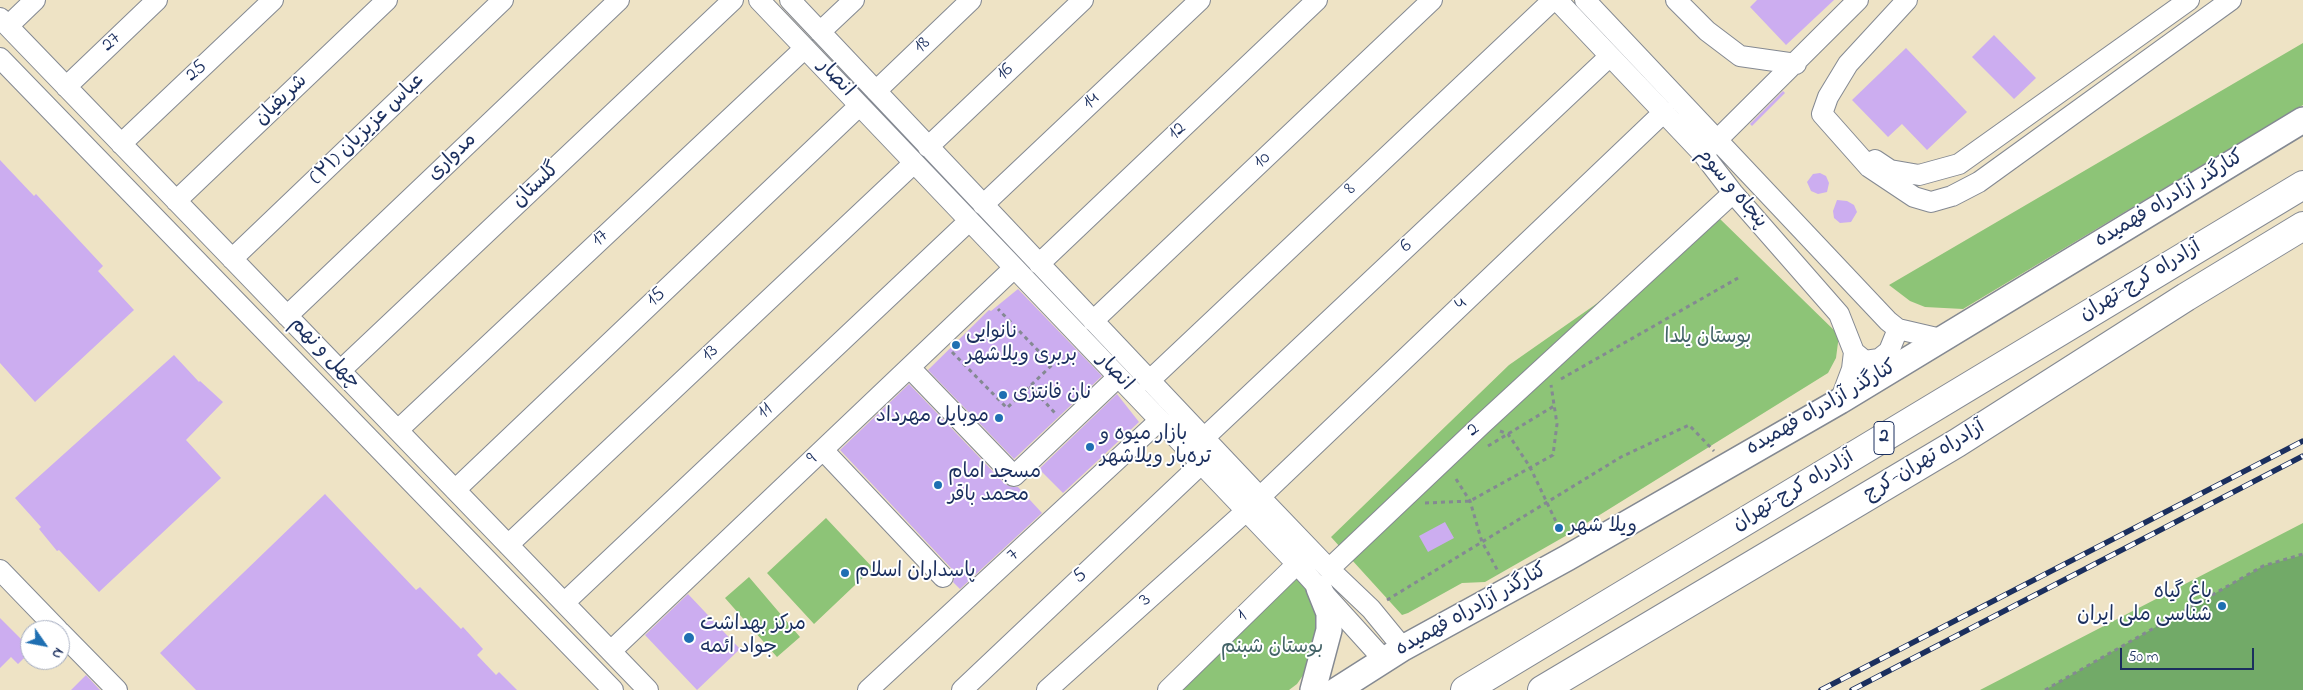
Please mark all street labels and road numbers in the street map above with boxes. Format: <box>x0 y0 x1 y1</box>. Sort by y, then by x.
street label: 27 <box>97 28 127 58</box>
street label: 18 <box>910 33 936 59</box>
street label: انصار <box>812 55 858 103</box>
street label: 25 <box>181 56 213 88</box>
street label: 16 <box>992 59 1020 87</box>
street label: عباس عزیزیان (۲۱) <box>306 69 430 191</box>
street label: شریفیان <box>251 70 313 132</box>
street label: 14 <box>1078 88 1106 116</box>
street label: 12 <box>1164 118 1192 146</box>
street label: مدواری <box>424 129 482 187</box>
street label: پنجاه و سوم <box>1690 144 1772 234</box>
street label: کنارگذر آزادراه فهمیده <box>2091 146 2249 254</box>
street label: 10 <box>1249 147 1277 175</box>
street label: گلستان <box>508 158 566 214</box>
street label: 8 <box>1340 179 1362 201</box>
street label: 17 <box>587 225 615 253</box>
street label: 6 <box>1396 235 1418 259</box>
street label: آزادراه کرج-تهران <box>2076 236 2206 328</box>
street label: 15 <box>642 283 672 313</box>
street label: 4 <box>1451 294 1473 316</box>
street label: چهل و نهم <box>284 313 364 395</box>
street label: 13 <box>697 340 725 368</box>
street label: انصار <box>1091 349 1137 397</box>
street label: کنارگذر آزادراه فهمیده <box>1743 356 1901 462</box>
street label: 11 <box>753 399 779 425</box>
street label: آزادراه تهران-کرج <box>1860 416 1990 508</box>
street label: 2 <box>1462 419 1486 443</box>
road number: 2 <box>1874 422 1894 454</box>
street label: آزادراه کرج-تهران <box>1729 446 1859 538</box>
street label: 9 <box>802 449 824 471</box>
street label: 7 <box>1003 544 1025 568</box>
street label: کنارگذر آزادراه فهمیده <box>1392 559 1552 663</box>
street label: 5 <box>1069 564 1093 590</box>
street label: 3 <box>1135 589 1157 613</box>
street label: 1 <box>1232 606 1254 628</box>

